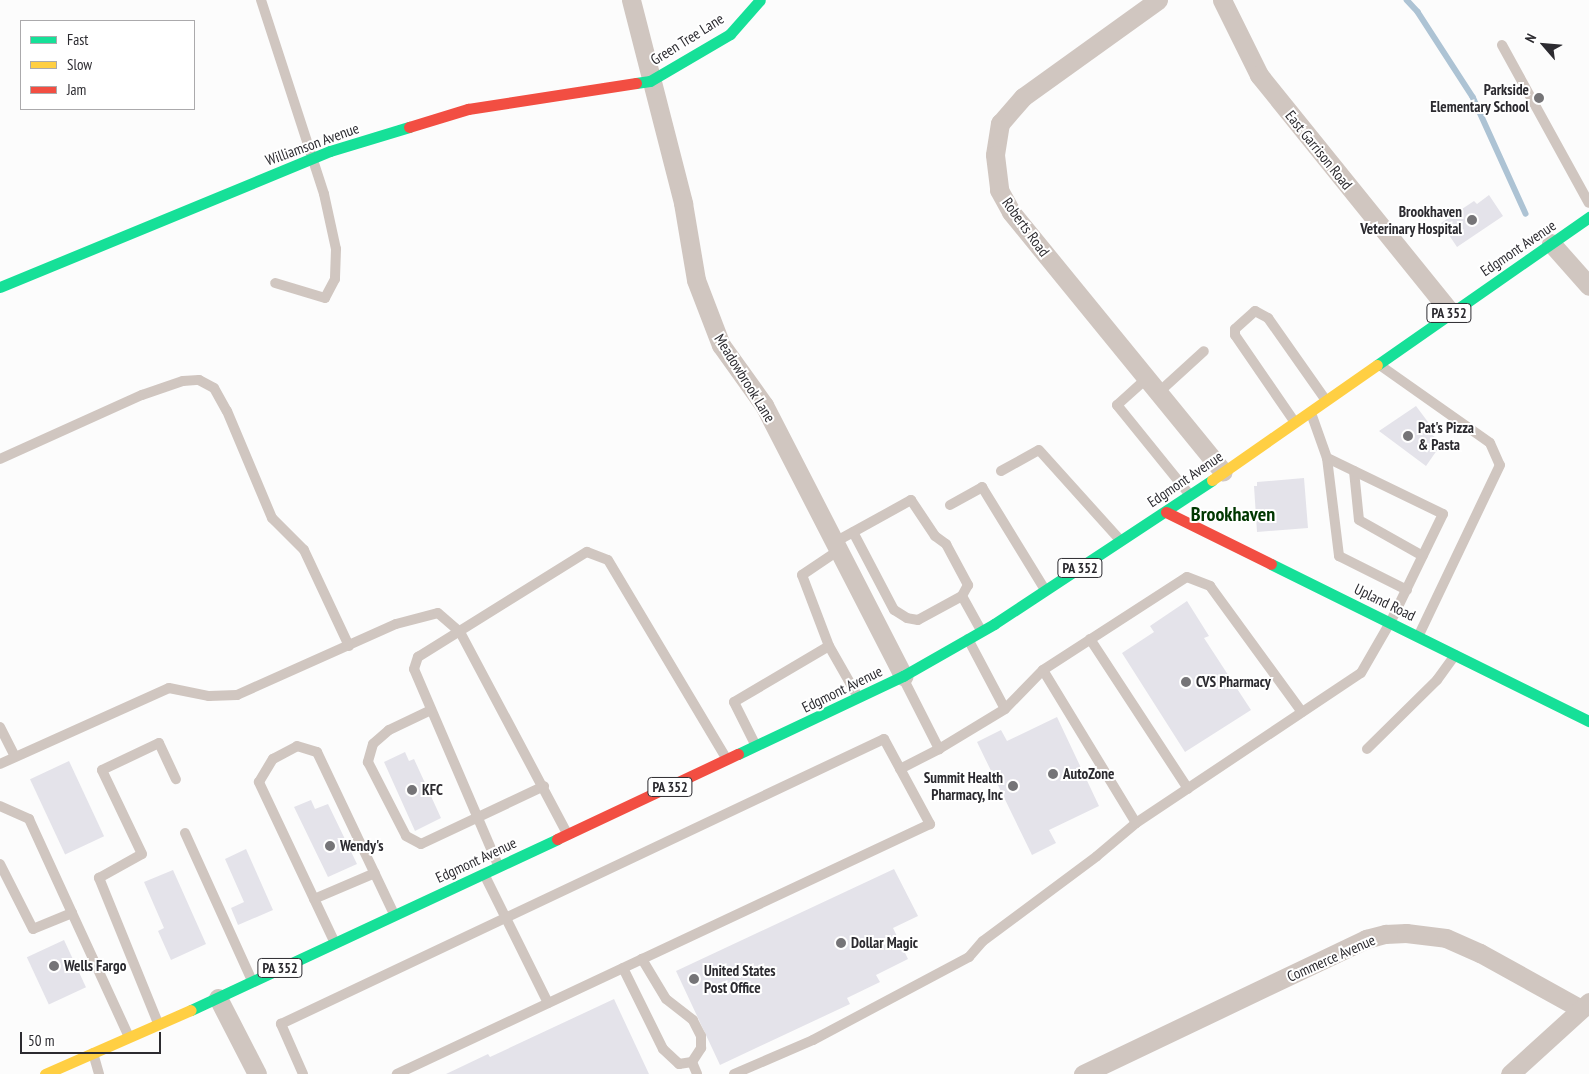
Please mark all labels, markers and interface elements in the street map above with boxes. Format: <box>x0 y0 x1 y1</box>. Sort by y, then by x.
street label: Green Tree Lane <box>647 9 727 69</box>
legend <box>20 20 195 110</box>
north arrow <box>1519 20 1569 70</box>
text: Fast <box>67 30 88 49</box>
text: N <box>1521 31 1540 46</box>
text: Slow <box>67 55 92 74</box>
text: Jam <box>67 80 86 99</box>
place label: Parkside Elementary School <box>1430 80 1529 115</box>
marker: Parkside Elementary School <box>1533 92 1545 104</box>
street label: East Garrison Road <box>1282 107 1356 193</box>
street label: Williamson Avenue <box>263 119 361 169</box>
street label: Roberts Road <box>999 194 1053 260</box>
place label: Brookhaven Veterinary Hospital <box>1360 202 1462 237</box>
marker: Brookhaven Veterinary Hospital <box>1466 214 1478 226</box>
street label: Edgmont Avenue <box>1477 216 1559 280</box>
road number: PA 352 <box>1425 302 1473 324</box>
street label: Meadowbrook Lane <box>711 330 779 426</box>
place label: Pat's Pizza & Pasta <box>1418 418 1474 453</box>
marker: Pat's Pizza & Pasta <box>1402 430 1414 442</box>
street label: Edgmont Avenue <box>1144 447 1226 511</box>
district label: Brookhaven <box>1191 502 1275 526</box>
road number: PA 352 <box>1056 556 1104 580</box>
street label: Upland Road <box>1352 580 1418 624</box>
street label: Edgmont Avenue <box>799 662 885 716</box>
place label: CVS Pharmacy <box>1196 673 1271 691</box>
marker: CVS Pharmacy <box>1180 676 1192 688</box>
place label: AutoZone <box>1063 765 1114 783</box>
place label: Summit Health Pharmacy, Inc <box>924 768 1003 803</box>
marker: AutoZone <box>1047 768 1059 780</box>
road number: PA 352 <box>646 776 694 799</box>
marker: Summit Health Pharmacy, Inc <box>1007 780 1019 792</box>
place label: KFC <box>422 781 443 799</box>
marker: KFC <box>406 784 418 796</box>
street label: Edgmont Avenue <box>433 833 519 887</box>
place label: Wendy's <box>340 837 383 855</box>
marker: Wendy's <box>324 840 336 852</box>
street label: Commerce Avenue <box>1284 930 1378 986</box>
place label: Dollar Magic <box>851 934 918 952</box>
marker: Dollar Magic <box>835 937 847 949</box>
road number: PA 352 <box>256 956 304 980</box>
place label: Wells Fargo <box>64 957 126 975</box>
marker: Wells Fargo <box>48 960 60 972</box>
place label: United States Post Office <box>704 961 776 996</box>
marker: United States Post Office <box>688 973 700 985</box>
scale bar <box>22 1022 164 1054</box>
text: 50 m <box>28 1031 54 1050</box>

